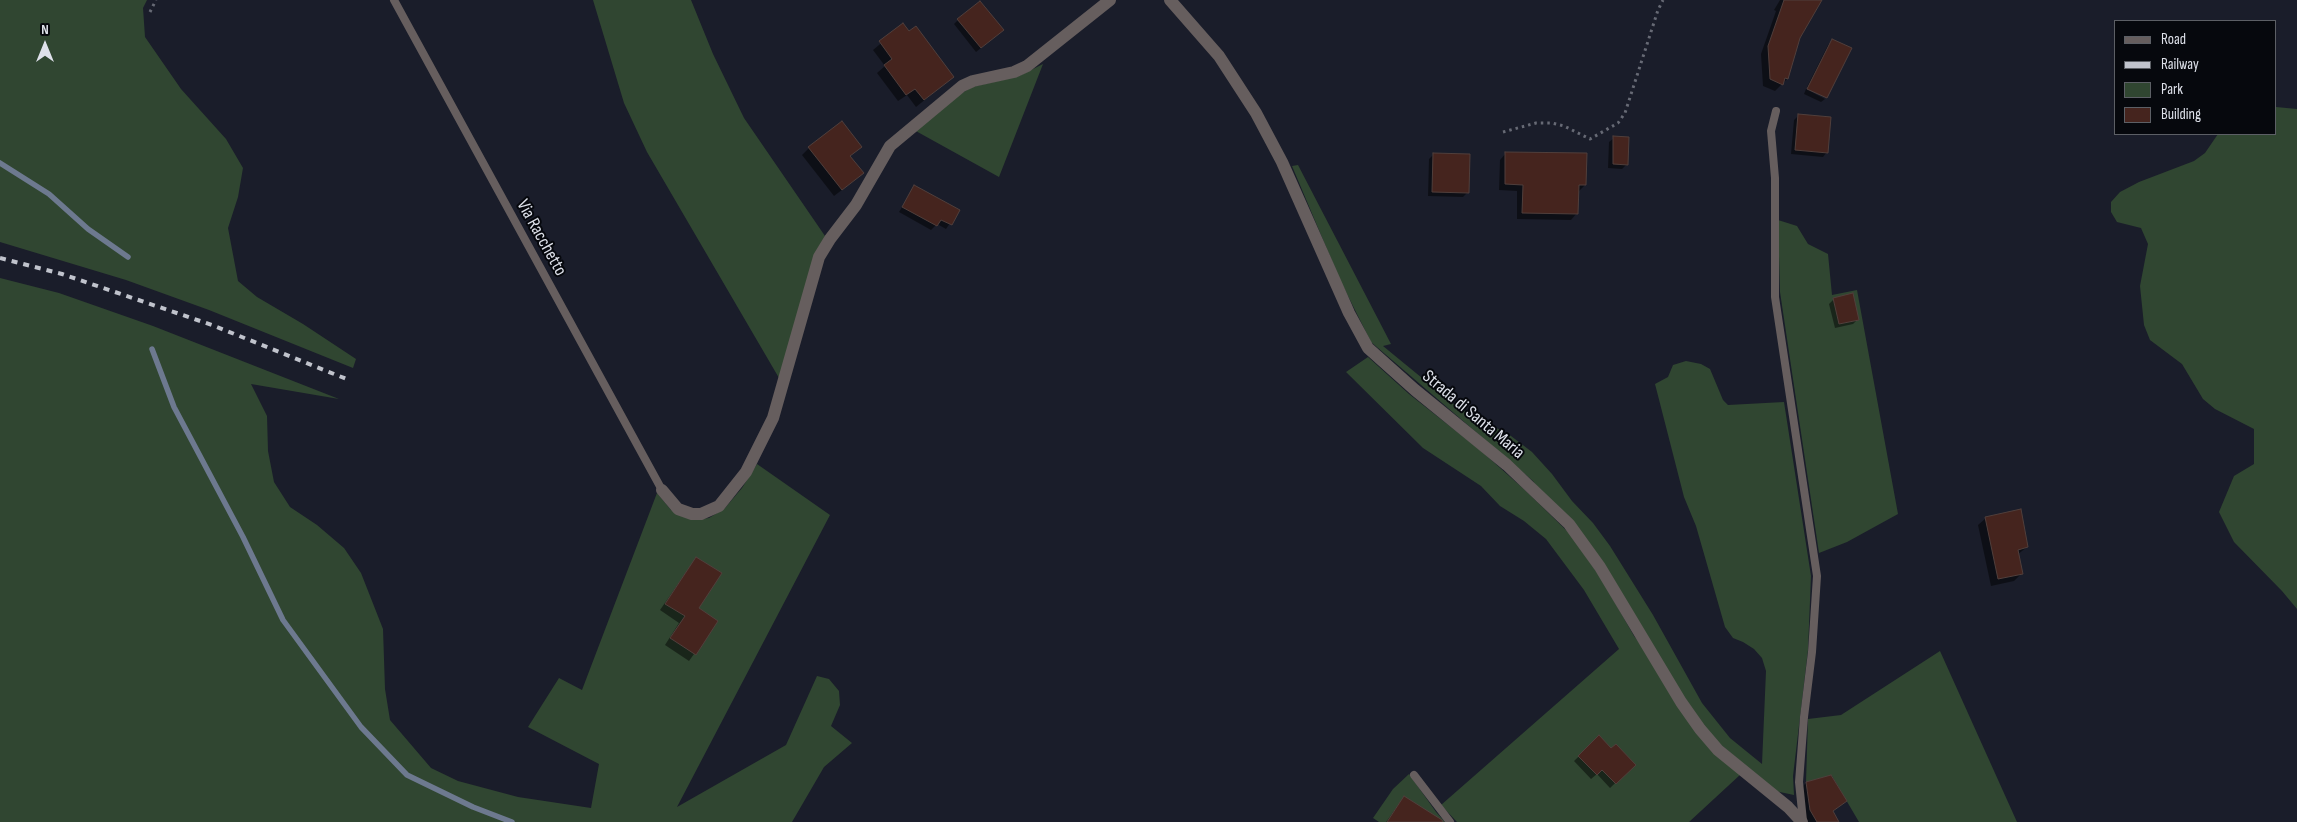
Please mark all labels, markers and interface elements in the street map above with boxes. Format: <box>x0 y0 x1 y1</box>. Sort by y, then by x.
north arrow <box>20 20 70 70</box>
legend <box>2114 20 2277 135</box>
text: N <box>41 21 49 38</box>
text: Road <box>2161 30 2186 49</box>
text: Railway <box>2161 55 2199 74</box>
text: Park <box>2161 80 2183 99</box>
text: Building <box>2161 105 2201 124</box>
street label: Via Racchetto <box>511 196 571 280</box>
street label: Strada di Santa Maria <box>1418 366 1528 464</box>

